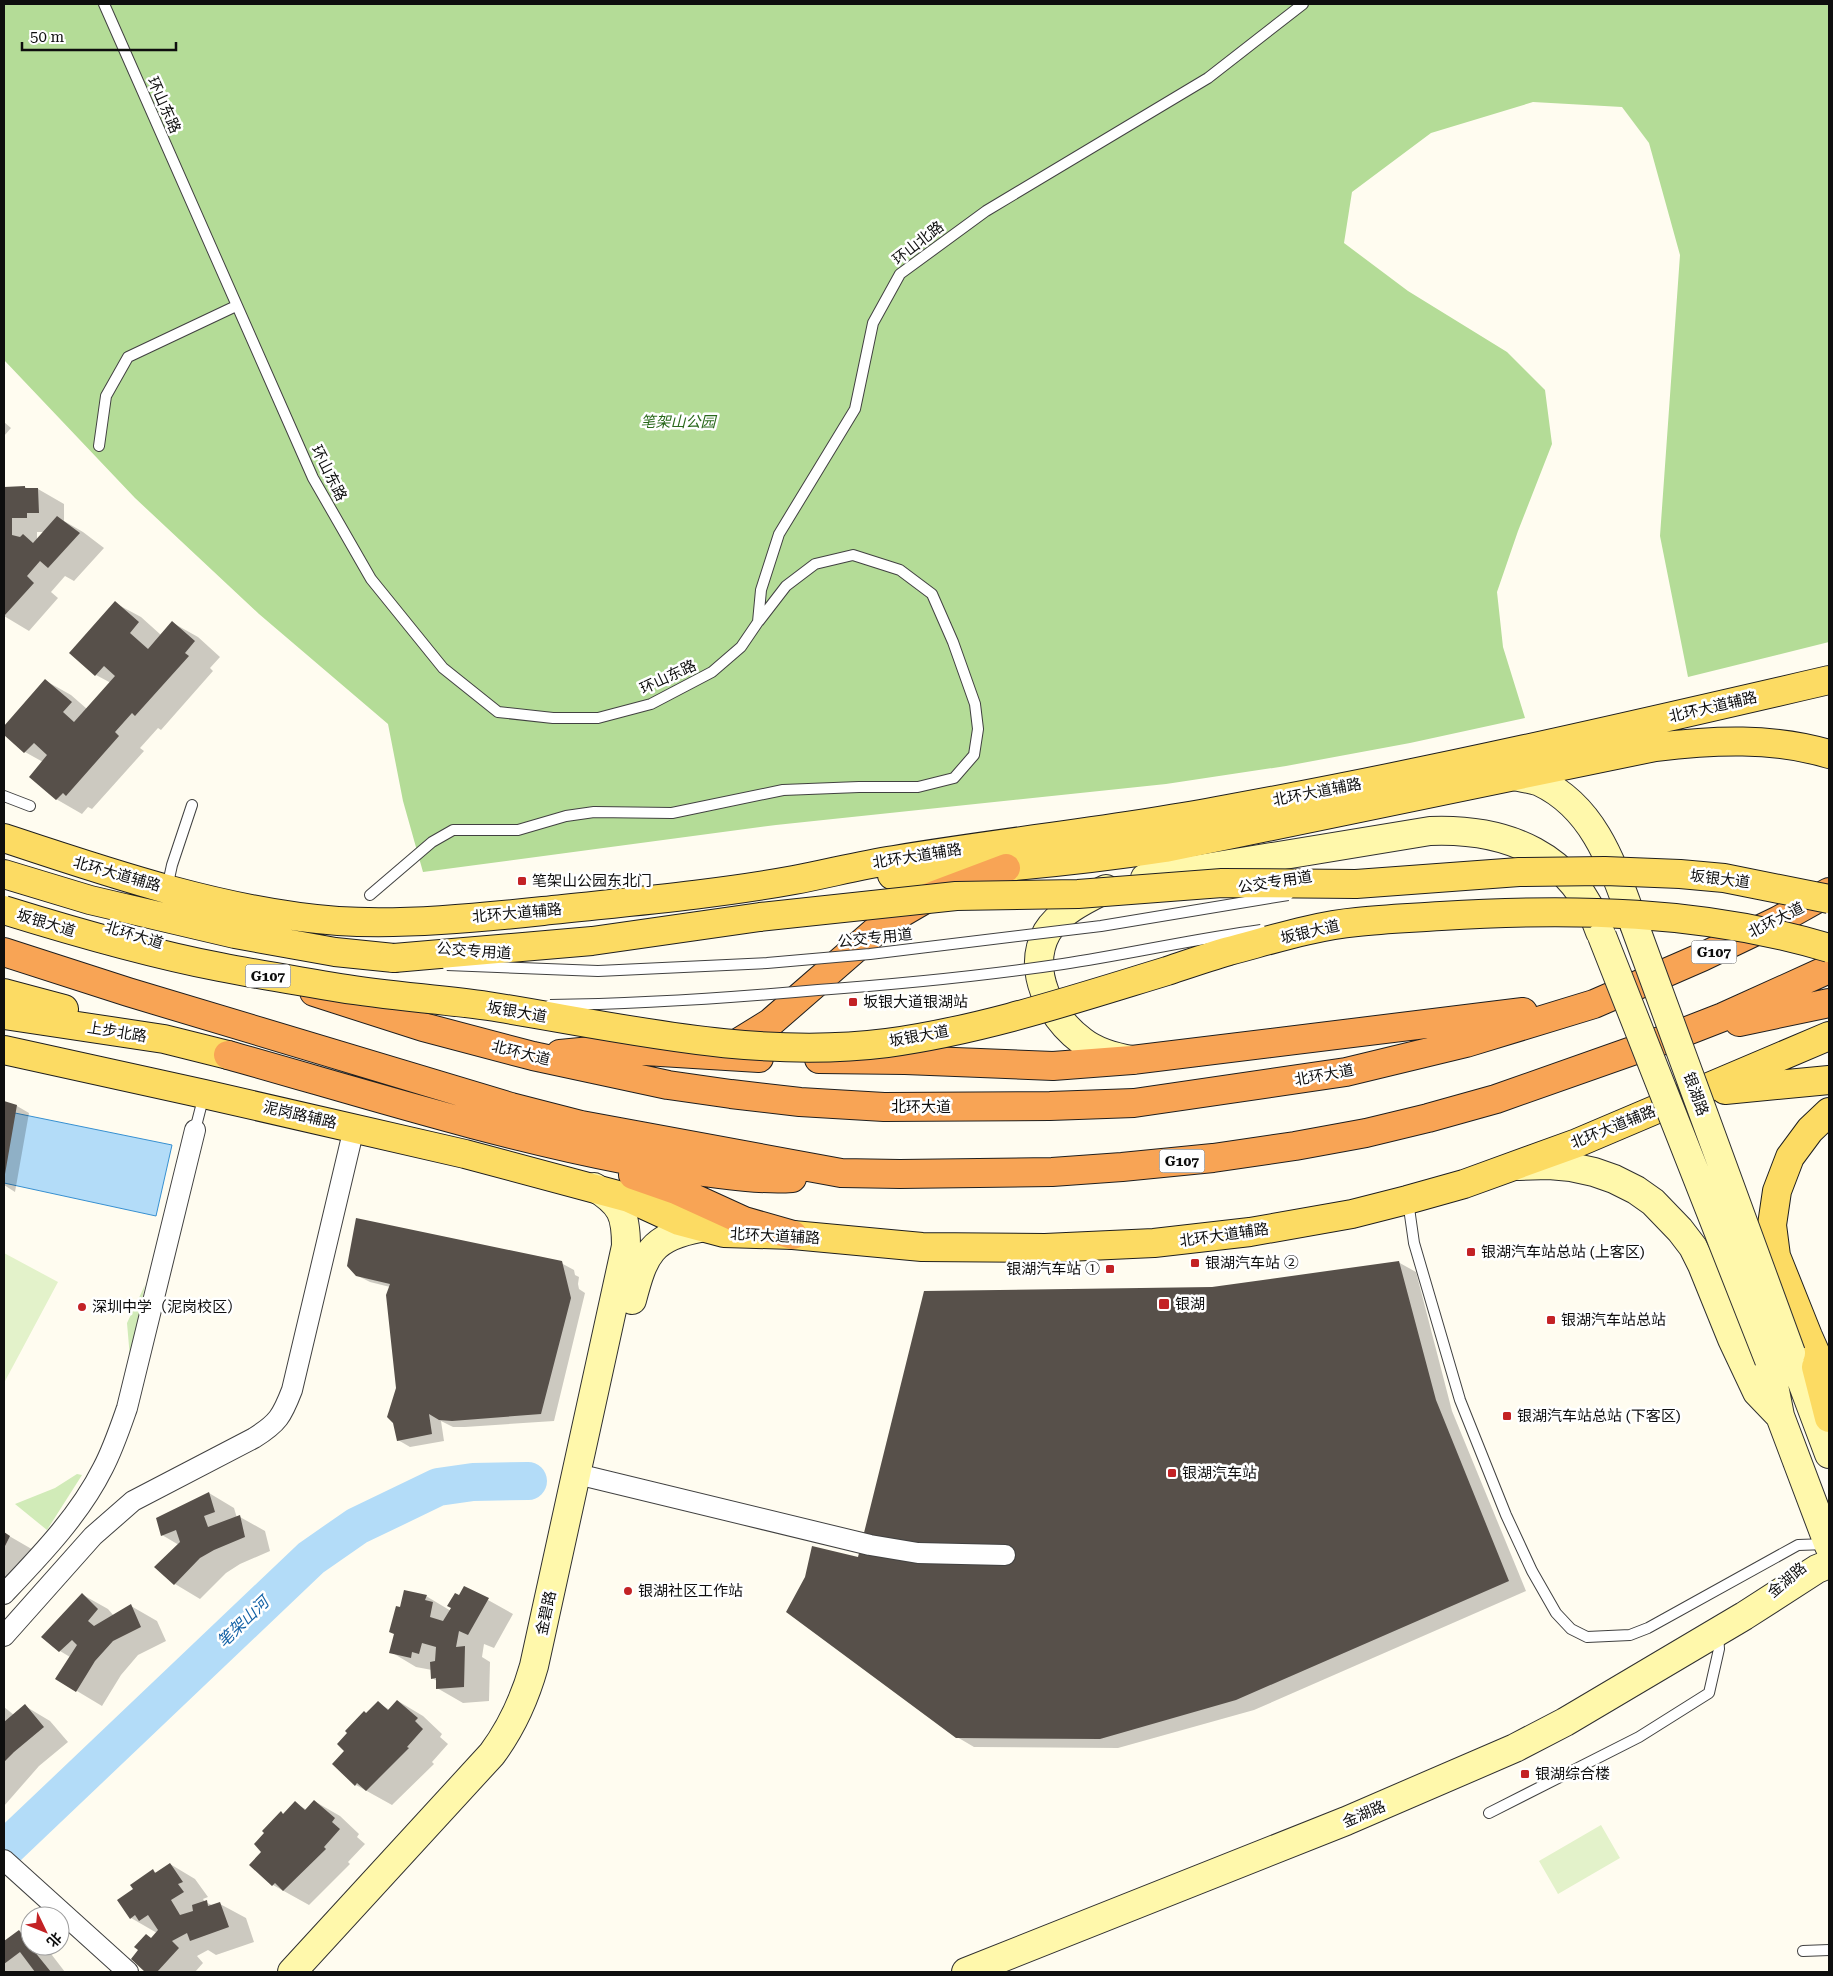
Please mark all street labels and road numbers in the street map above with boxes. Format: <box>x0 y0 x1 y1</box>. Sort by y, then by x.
street label: 环山东路 <box>144 74 184 136</box>
street label: 环山北路 <box>889 217 947 269</box>
street label: 环山东路 <box>307 442 351 504</box>
street label: 环山东路 <box>637 656 699 698</box>
street label: 北环大道辅路 <box>1667 688 1759 726</box>
street label: 北环大道辅路 <box>1271 775 1363 809</box>
street label: 北环大道辅路 <box>871 840 963 872</box>
street label: 北环大道辅路 <box>71 853 163 895</box>
street label: 坂银大道 <box>1689 866 1751 892</box>
street label: 公交专用道 <box>1237 867 1313 897</box>
street label: 北环大道 <box>1745 898 1807 942</box>
street label: 北环大道辅路 <box>471 900 563 926</box>
street label: 坂银大道 <box>15 906 77 940</box>
street label: 坂银大道 <box>1279 916 1341 948</box>
street label: 北环大道 <box>103 918 165 952</box>
street label: 公交专用道 <box>837 925 913 951</box>
street label: 公交专用道 <box>436 939 512 963</box>
road number: G107 <box>1692 940 1736 964</box>
road number: G107 <box>246 964 290 988</box>
street label: 坂银大道 <box>486 998 548 1026</box>
street label: 上步北路 <box>86 1018 148 1046</box>
street label: 坂银大道 <box>888 1022 950 1050</box>
street label: 北环大道 <box>490 1037 552 1069</box>
street label: 北环大道 <box>1293 1061 1355 1089</box>
street label: 银湖路 <box>1680 1070 1712 1118</box>
street label: 泥岗路辅路 <box>261 1098 339 1132</box>
street label: 北环大道 <box>891 1098 951 1116</box>
street label: 北环大道辅路 <box>1568 1102 1658 1152</box>
road number: G107 <box>1160 1150 1204 1172</box>
street label: 北环大道辅路 <box>1178 1220 1270 1250</box>
street label: 北环大道辅路 <box>730 1225 820 1247</box>
street label: 金湖路 <box>1764 1559 1810 1601</box>
street label: 金碧路 <box>533 1589 559 1637</box>
street label: 金湖路 <box>1340 1797 1388 1831</box>

